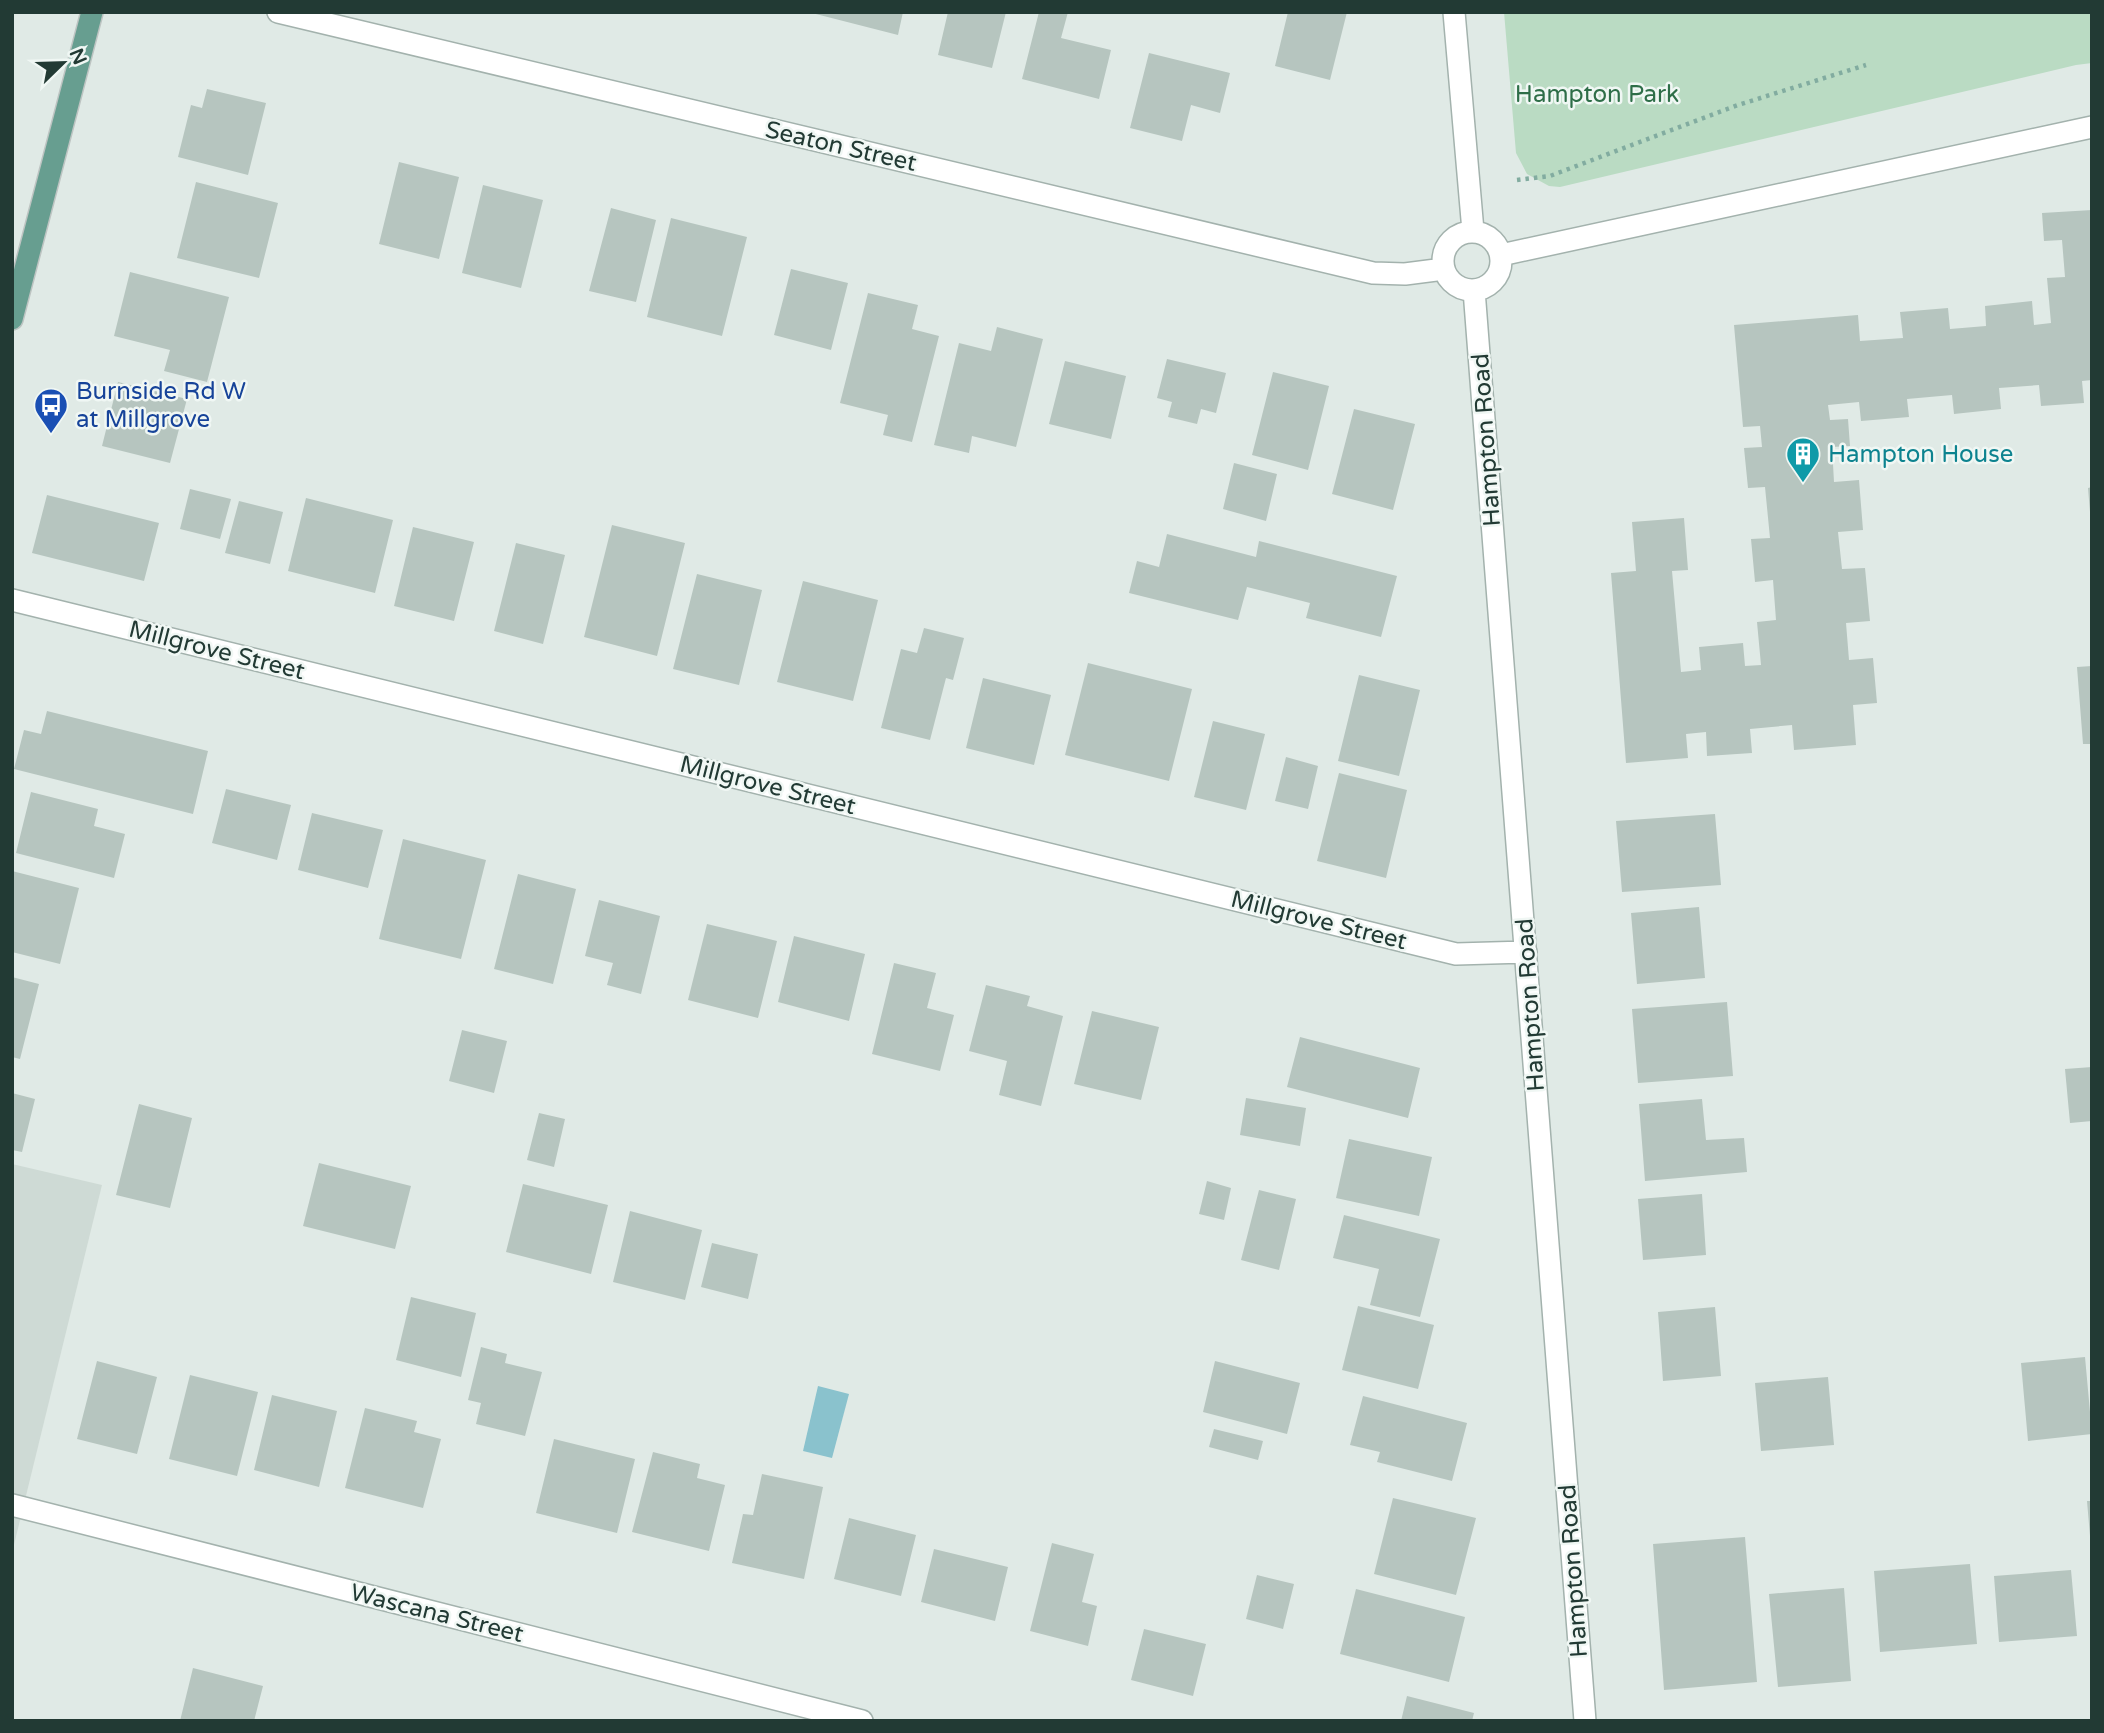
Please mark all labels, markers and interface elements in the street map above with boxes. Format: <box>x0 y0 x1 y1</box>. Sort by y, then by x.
north arrow <box>28 28 98 98</box>
text: N <box>65 45 91 68</box>
park label: Hampton Park <box>1515 80 1679 109</box>
street label: Seaton Street <box>762 115 919 178</box>
street label: Hampton Road <box>1466 352 1507 527</box>
place label: Burnside Rd W at Millgrove <box>76 377 246 434</box>
bus stop icon: Burnside Rd W at Millgrove <box>32 386 70 435</box>
building icon: Hampton House <box>1784 435 1822 484</box>
place label: Hampton House <box>1828 440 2013 469</box>
street label: Millgrove Street <box>126 615 308 686</box>
street label: Millgrove Street <box>677 750 859 821</box>
street label: Millgrove Street <box>1228 885 1410 956</box>
street label: Hampton Road <box>1510 917 1551 1092</box>
street label: Hampton Road <box>1553 1483 1594 1658</box>
street label: Wascana Street <box>347 1578 527 1649</box>

